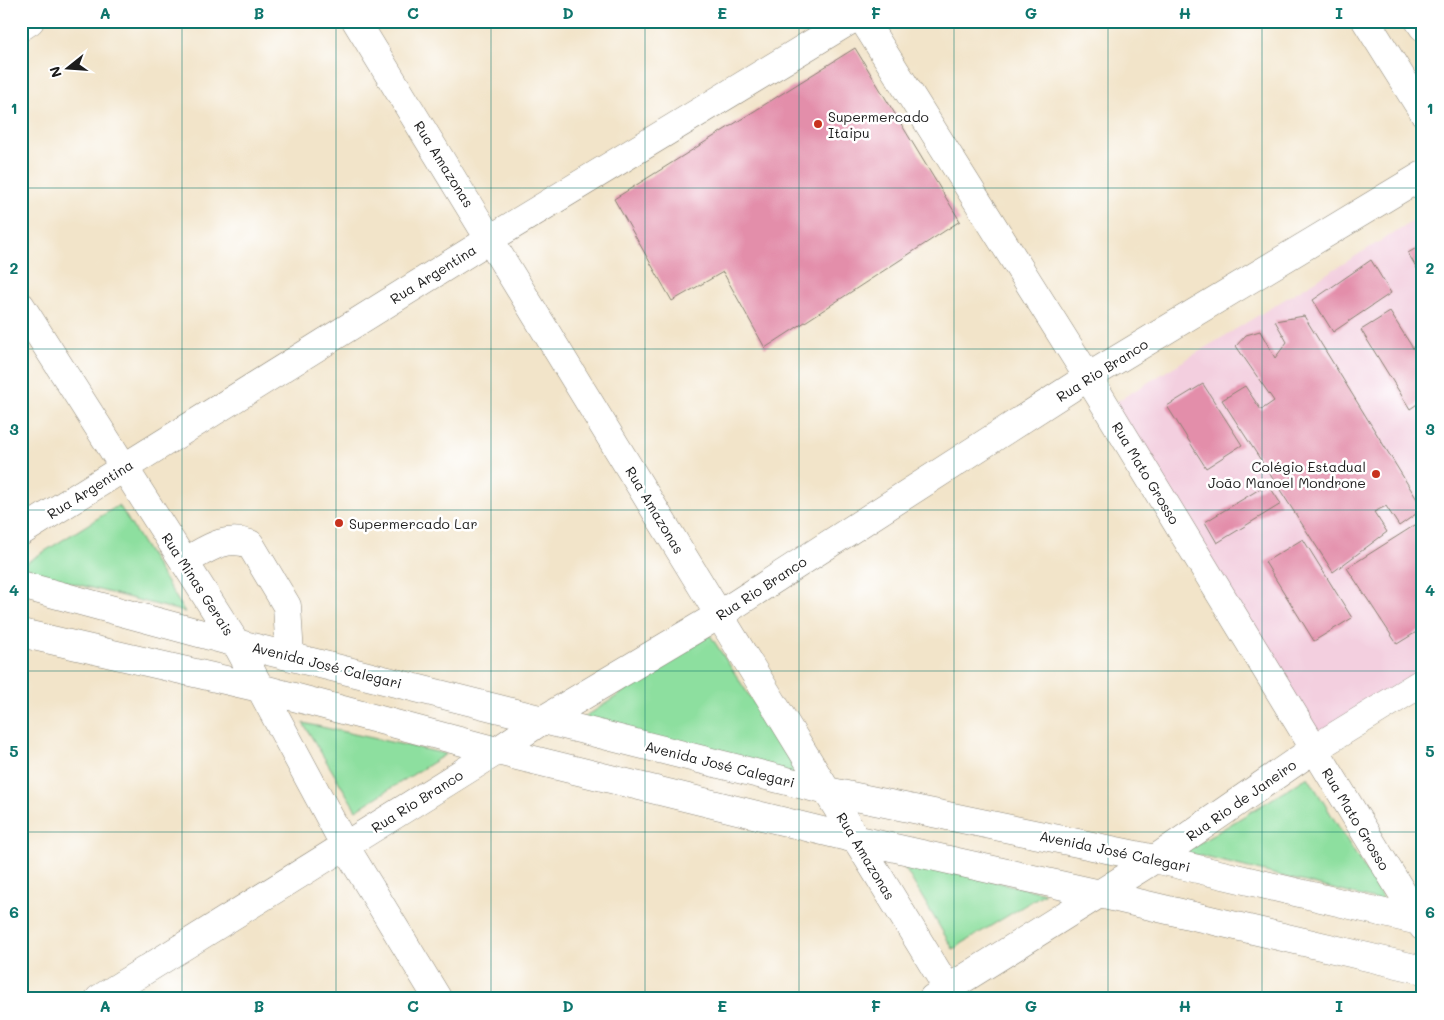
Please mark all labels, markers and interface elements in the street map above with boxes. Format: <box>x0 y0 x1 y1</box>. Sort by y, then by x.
text: A <box>99 2 111 23</box>
text: B <box>254 2 264 23</box>
text: C <box>407 2 419 23</box>
text: D <box>562 2 574 23</box>
text: E <box>717 2 727 23</box>
text: F <box>871 2 881 23</box>
text: G <box>1025 2 1037 23</box>
text: H <box>1179 2 1191 23</box>
text: I <box>1335 2 1343 23</box>
north arrow <box>42 42 92 92</box>
text: N <box>44 64 66 80</box>
text: 1 <box>10 97 18 118</box>
text: 1 <box>1426 97 1434 118</box>
place label: Supermercado Itaipu <box>828 107 929 142</box>
street label: Rua Amazonas <box>410 117 478 211</box>
marker: Supermercado Itaipu <box>812 118 824 130</box>
street label: Rua Argentina <box>386 240 480 308</box>
text: 2 <box>10 257 19 278</box>
text: 2 <box>1426 257 1435 278</box>
street label: Rua Rio Branco <box>1053 334 1151 406</box>
text: 3 <box>9 418 19 439</box>
street label: Rua Mato Grosso <box>1108 418 1184 528</box>
text: 3 <box>1425 418 1435 439</box>
street label: Rua Argentina <box>43 455 137 523</box>
place label: Colégio Estadual João Manoel Mondrone <box>1208 457 1366 492</box>
street label: Rua Amazonas <box>621 463 689 557</box>
marker: Colégio Estadual João Manoel Mondrone <box>1370 468 1382 480</box>
place label: Supermercado Lar <box>349 514 477 533</box>
marker: Supermercado Lar <box>333 517 345 529</box>
street label: Rua Minas Gerais <box>158 529 238 639</box>
street label: Rua Rio Branco <box>712 552 810 624</box>
text: 4 <box>9 579 19 600</box>
text: 4 <box>1425 579 1435 600</box>
street label: Avenida José Calegari <box>250 637 404 693</box>
street label: Avenida José Calegari <box>643 736 797 792</box>
text: 5 <box>9 740 19 761</box>
text: 5 <box>1425 740 1435 761</box>
street label: Rua Rio de Janeiro <box>1182 755 1300 845</box>
street label: Rua Mato Grosso <box>1318 764 1394 874</box>
street label: Rua Rio Branco <box>368 765 466 837</box>
street label: Rua Amazonas <box>832 809 900 903</box>
street label: Avenida José Calegari <box>1038 826 1192 876</box>
text: 6 <box>9 901 19 922</box>
text: 6 <box>1425 901 1435 922</box>
text: A <box>99 995 111 1016</box>
text: B <box>254 995 264 1016</box>
text: C <box>407 995 419 1016</box>
text: D <box>562 995 574 1016</box>
text: E <box>717 995 727 1016</box>
text: F <box>871 995 881 1016</box>
text: G <box>1025 995 1037 1016</box>
text: H <box>1179 995 1191 1016</box>
text: I <box>1335 995 1343 1016</box>

